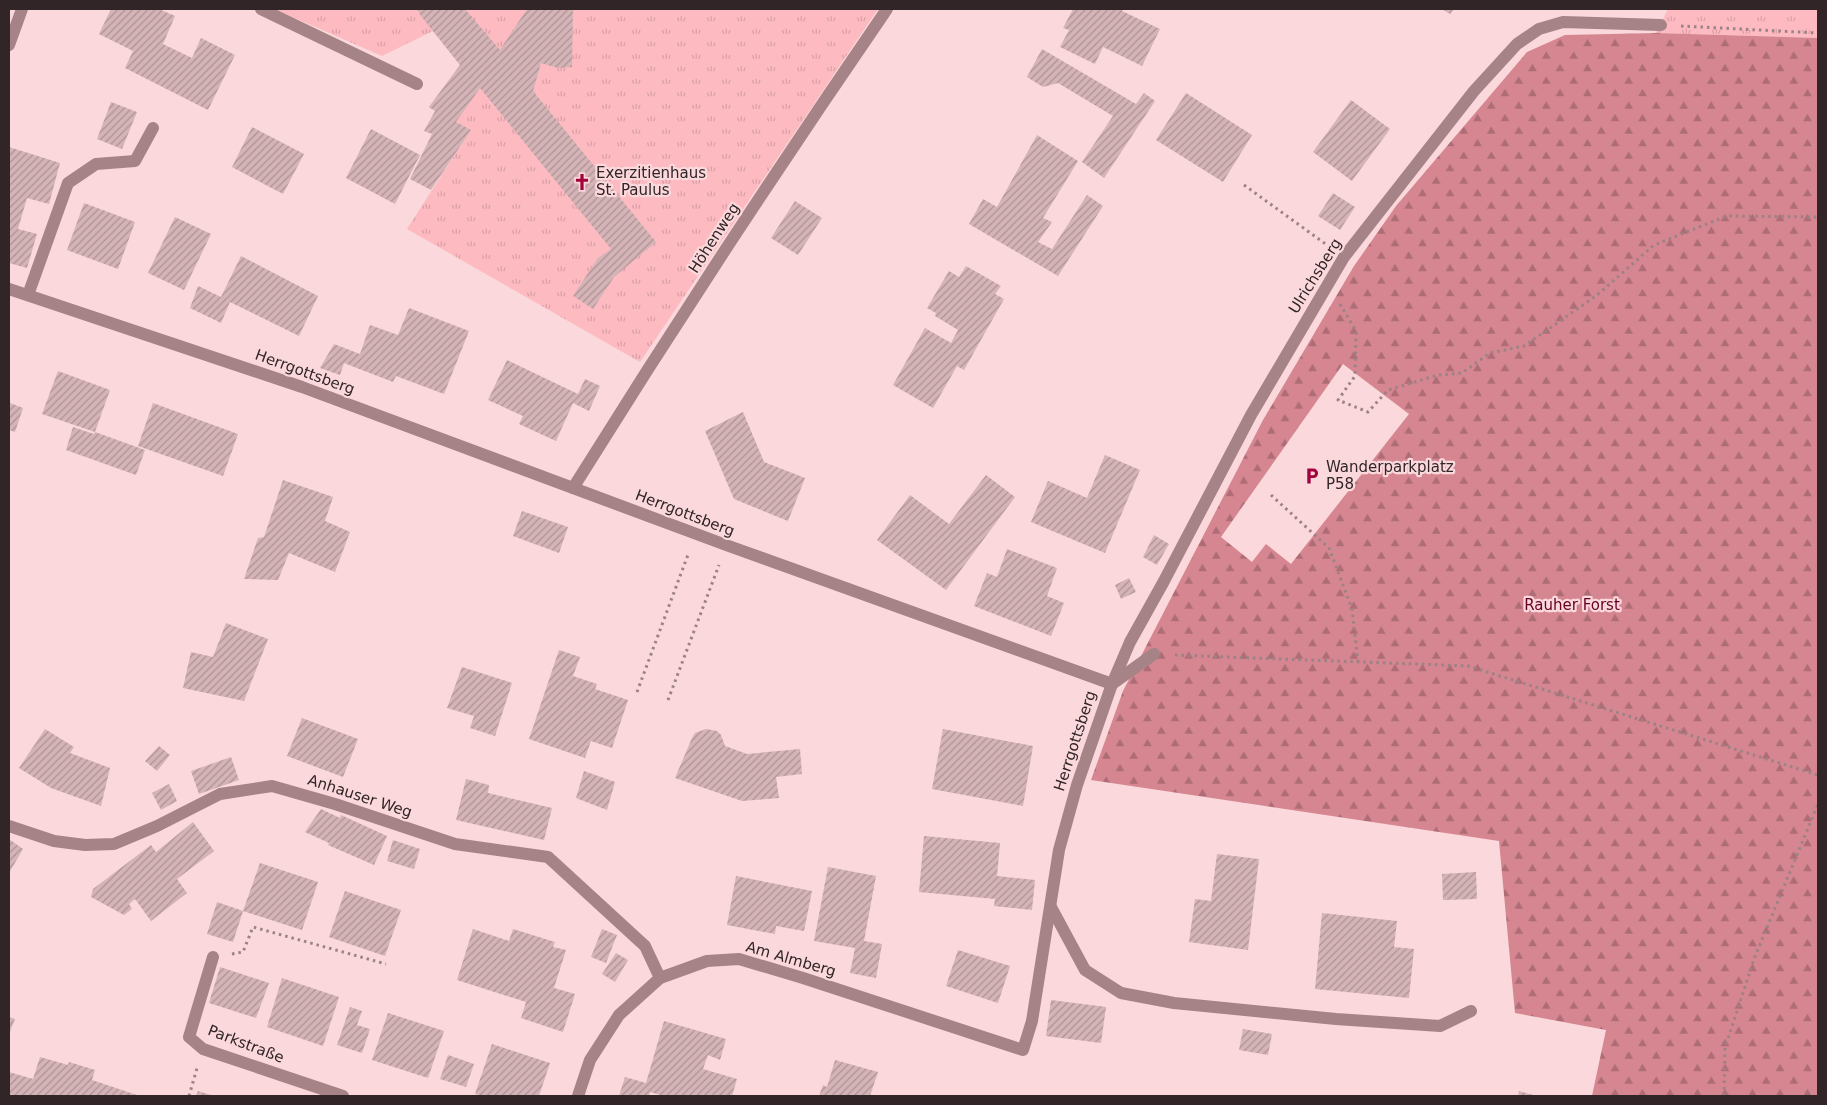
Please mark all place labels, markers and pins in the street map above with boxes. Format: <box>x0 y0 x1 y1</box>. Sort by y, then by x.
place label: Exerzitienhaus St. Paulus <box>596 164 706 199</box>
church icon: Exerzitienhaus St. Paulus <box>572 172 592 192</box>
place label: Wanderparkplatz P58 <box>1326 458 1454 493</box>
parking icon: Wanderparkplatz P58 <box>1302 466 1322 486</box>

